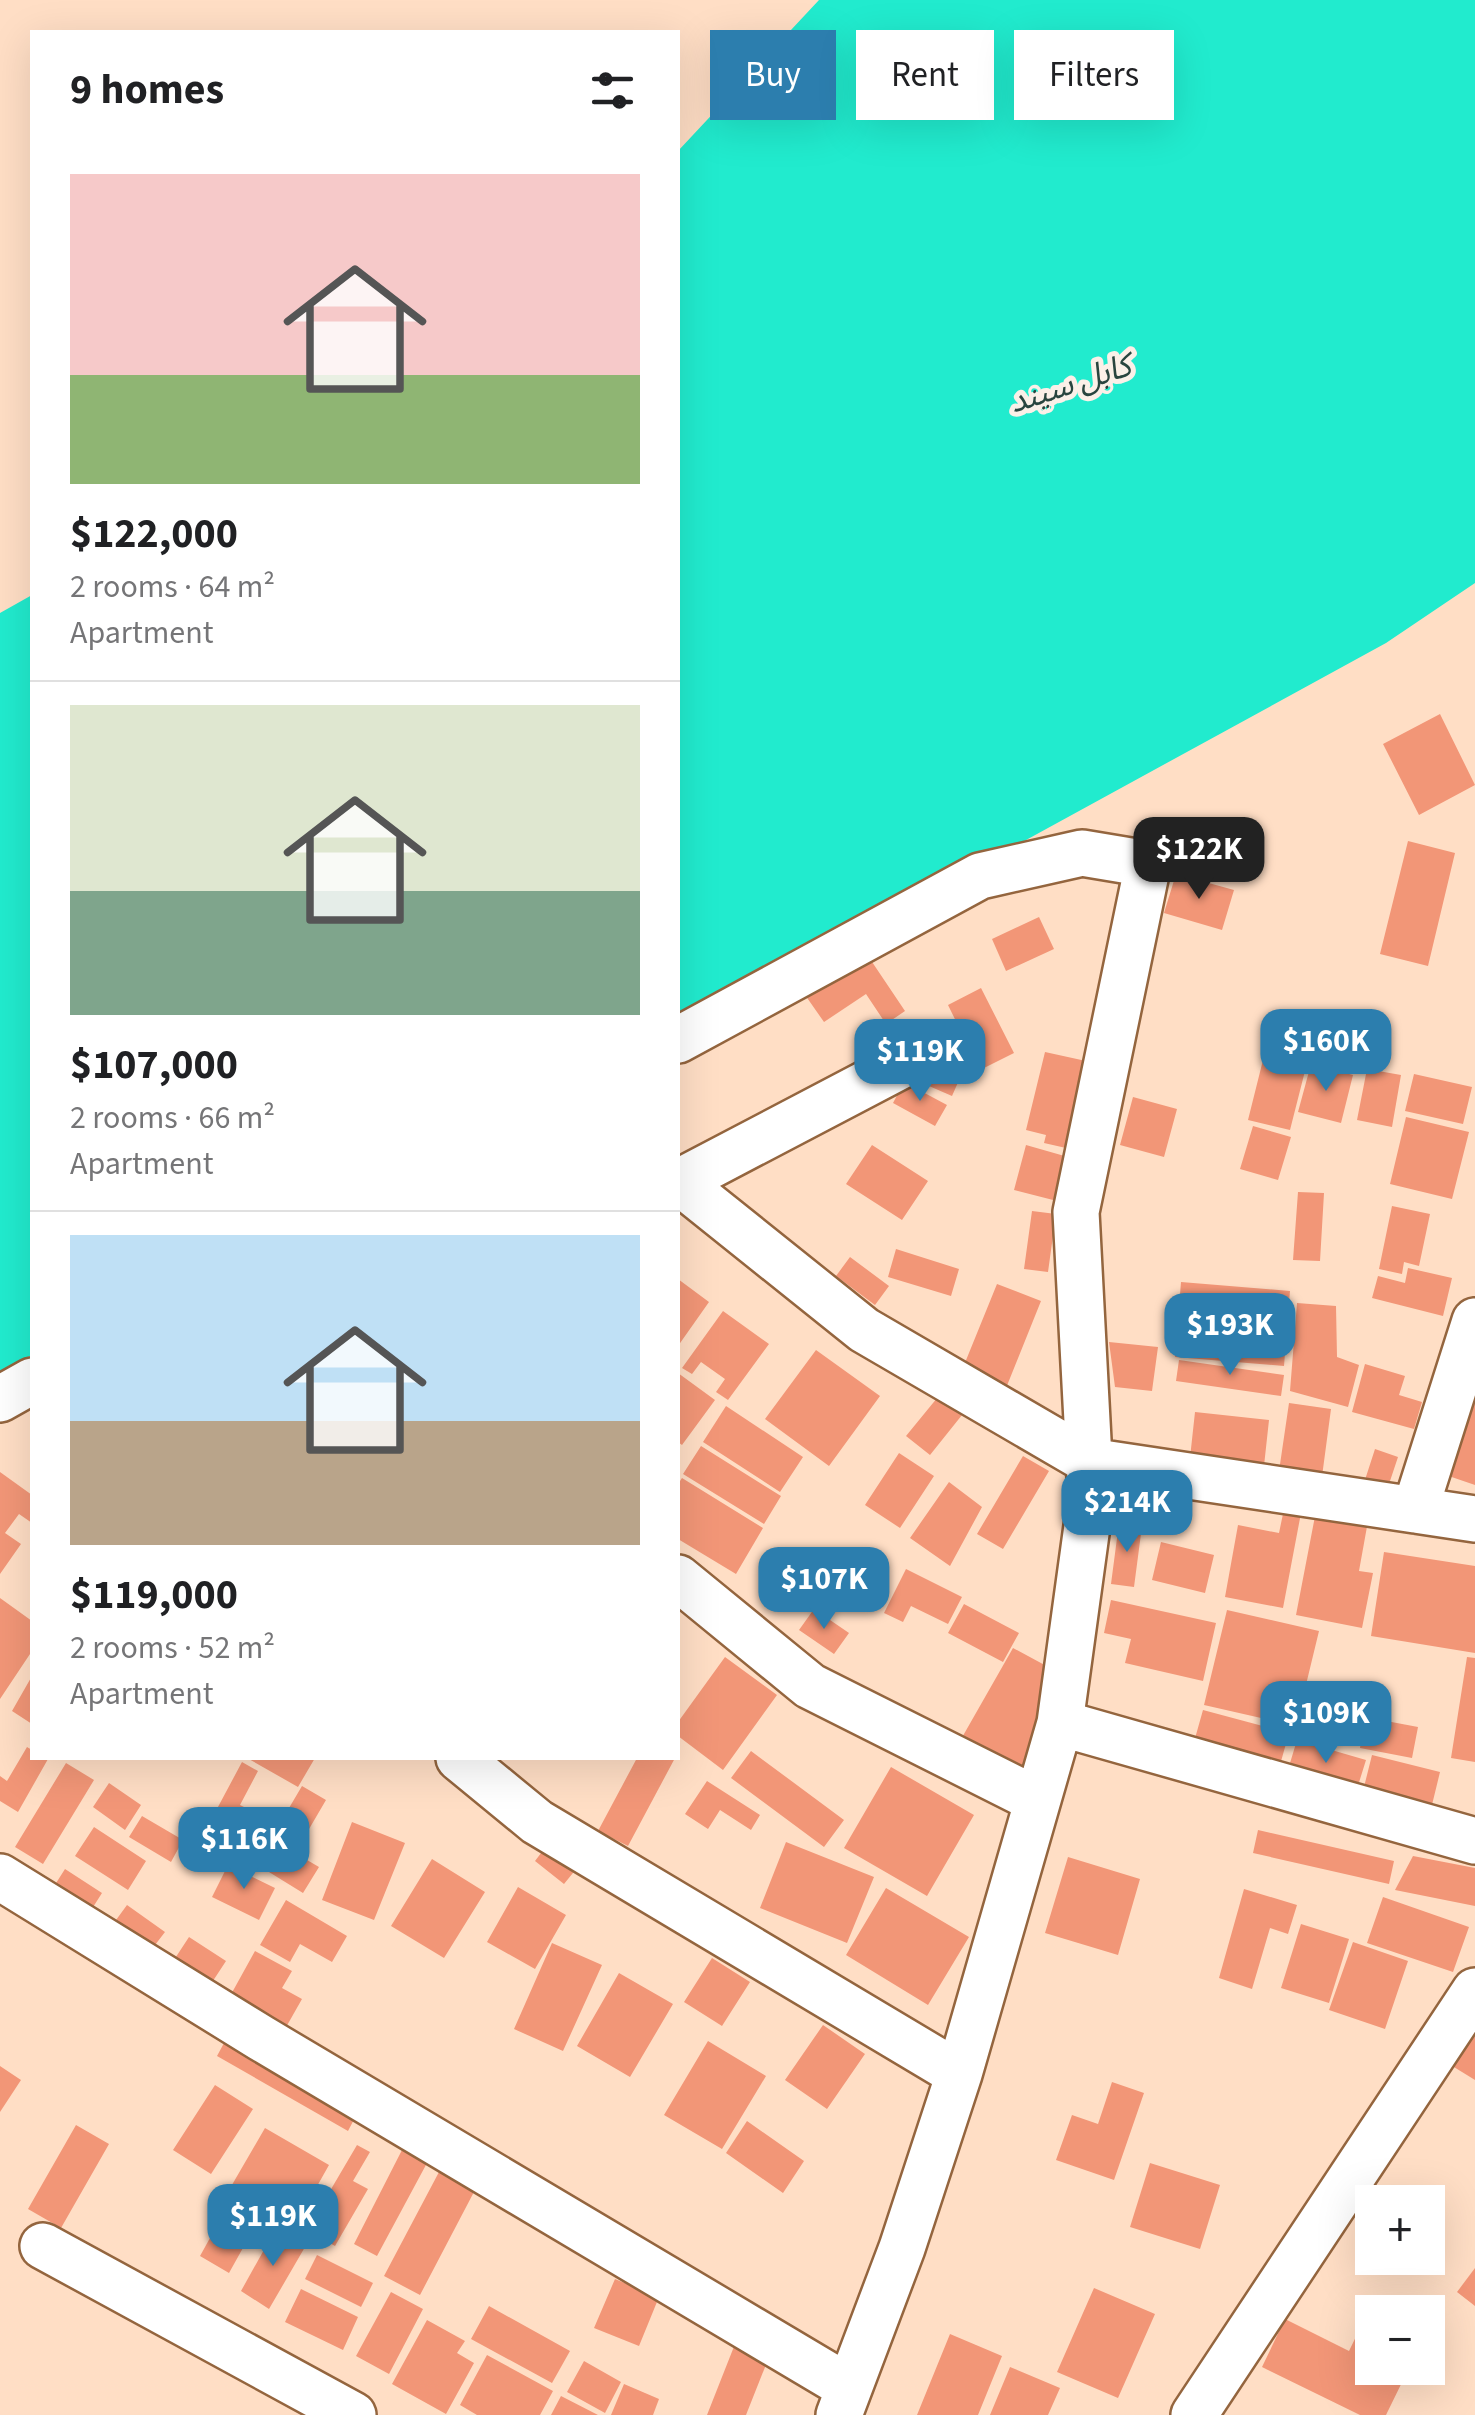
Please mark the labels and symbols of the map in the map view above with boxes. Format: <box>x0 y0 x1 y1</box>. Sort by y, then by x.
water label: کابل سيند <box>1003 341 1143 425</box>
pin: $122K <box>1129 817 1269 902</box>
pin: $160K <box>1256 1009 1396 1094</box>
pin: $119K <box>850 1019 990 1104</box>
pin: $193K <box>1160 1293 1300 1378</box>
pin: $214K <box>1057 1470 1197 1555</box>
pin: $107K <box>754 1547 894 1632</box>
pin: $109K <box>1256 1681 1396 1766</box>
pin: $116K <box>174 1807 314 1892</box>
pin: $119K <box>203 2184 343 2269</box>

